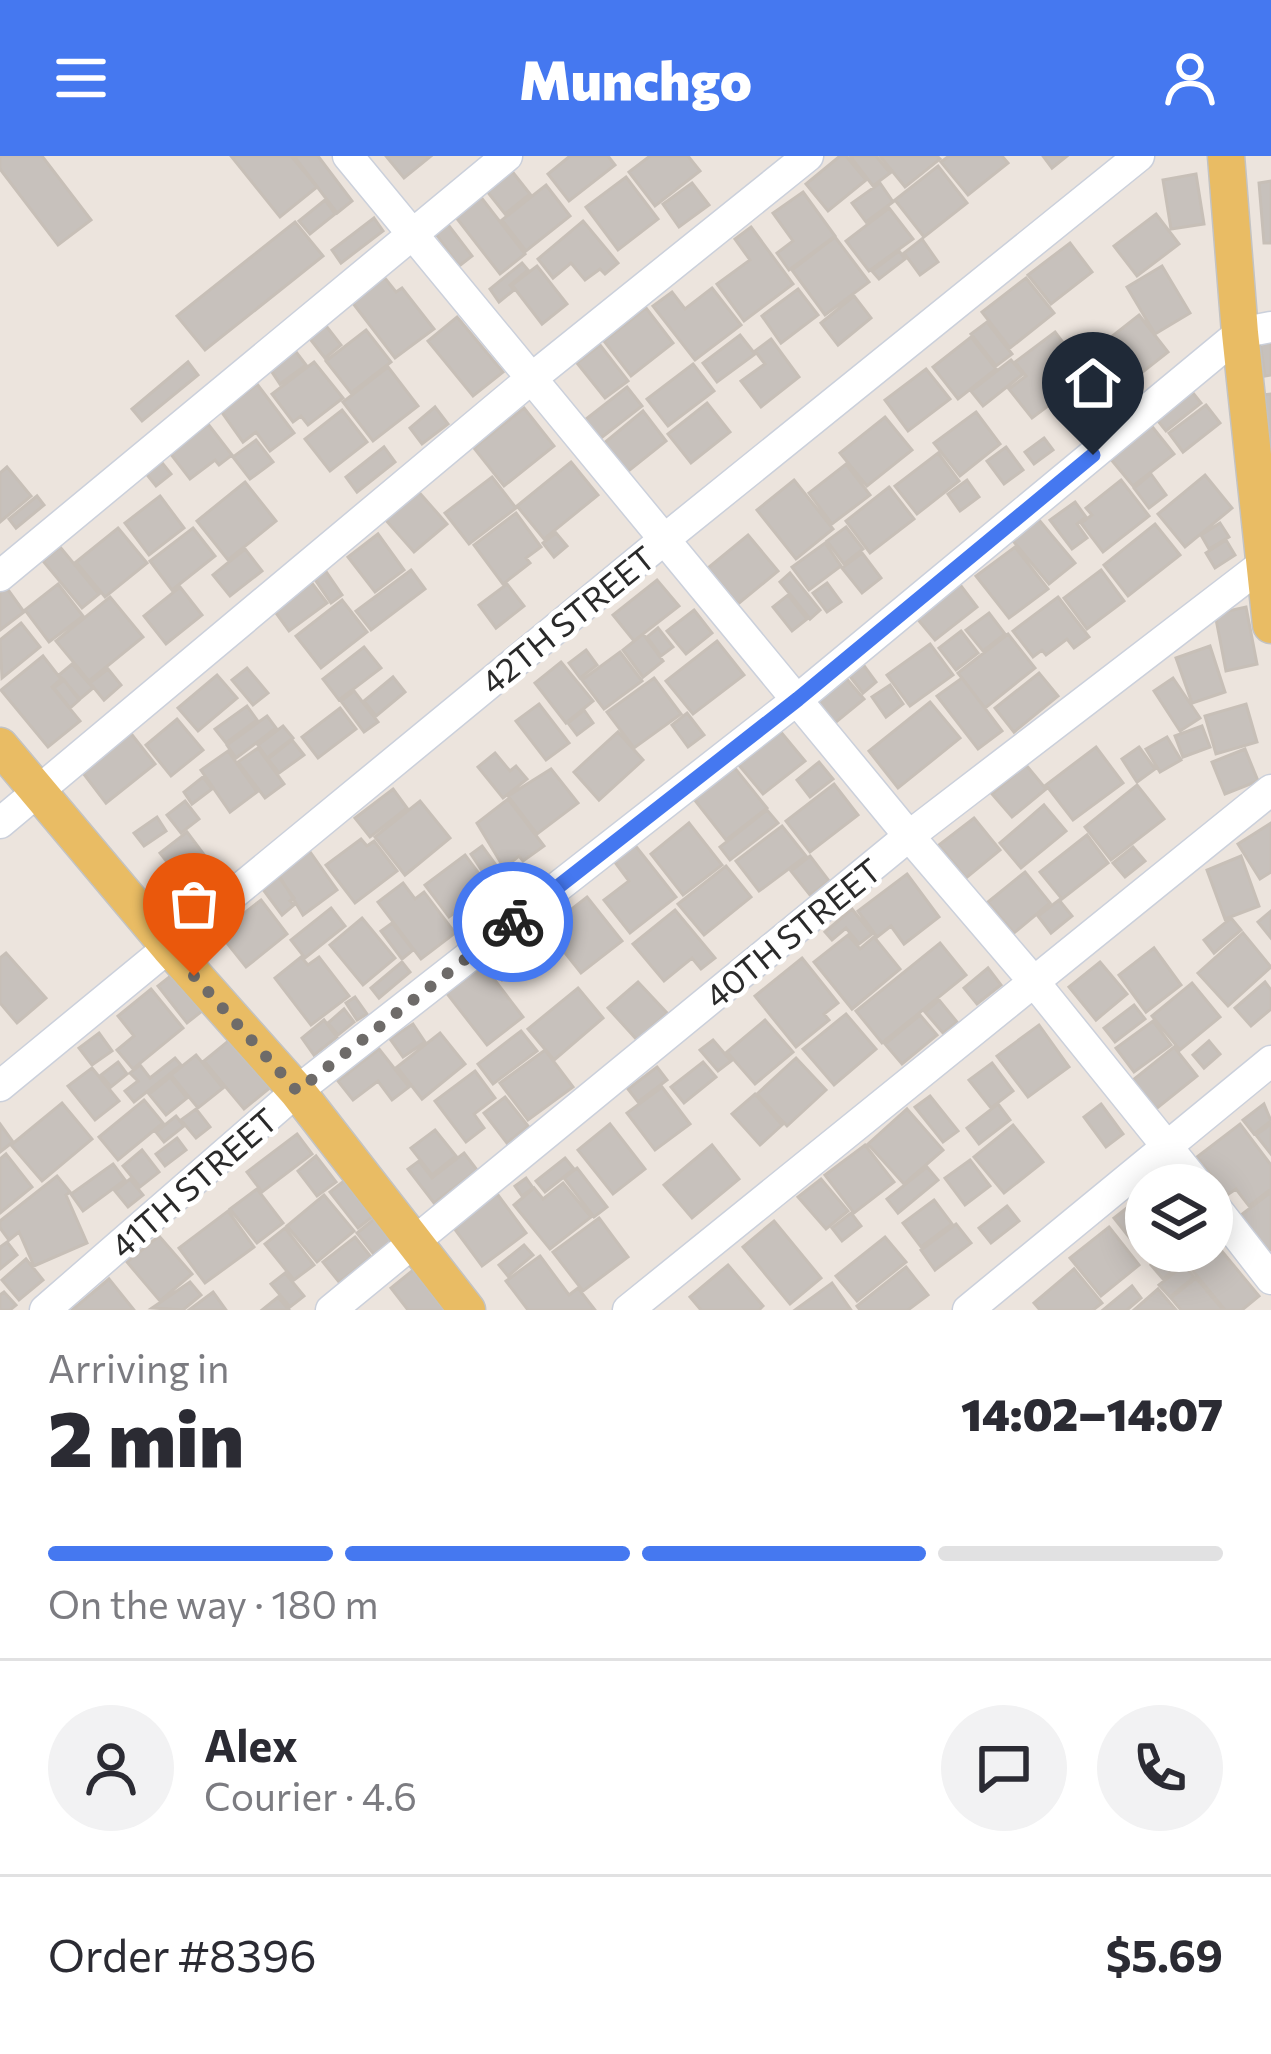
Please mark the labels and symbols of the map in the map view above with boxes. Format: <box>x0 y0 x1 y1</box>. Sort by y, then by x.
pin <box>1042 332 1144 455</box>
street label: 42TH STREET <box>472 536 662 702</box>
street label: 40TH STREET <box>696 848 888 1016</box>
pin <box>143 853 245 976</box>
courier <box>453 862 573 982</box>
street label: 41TH STREET <box>101 1098 285 1266</box>

